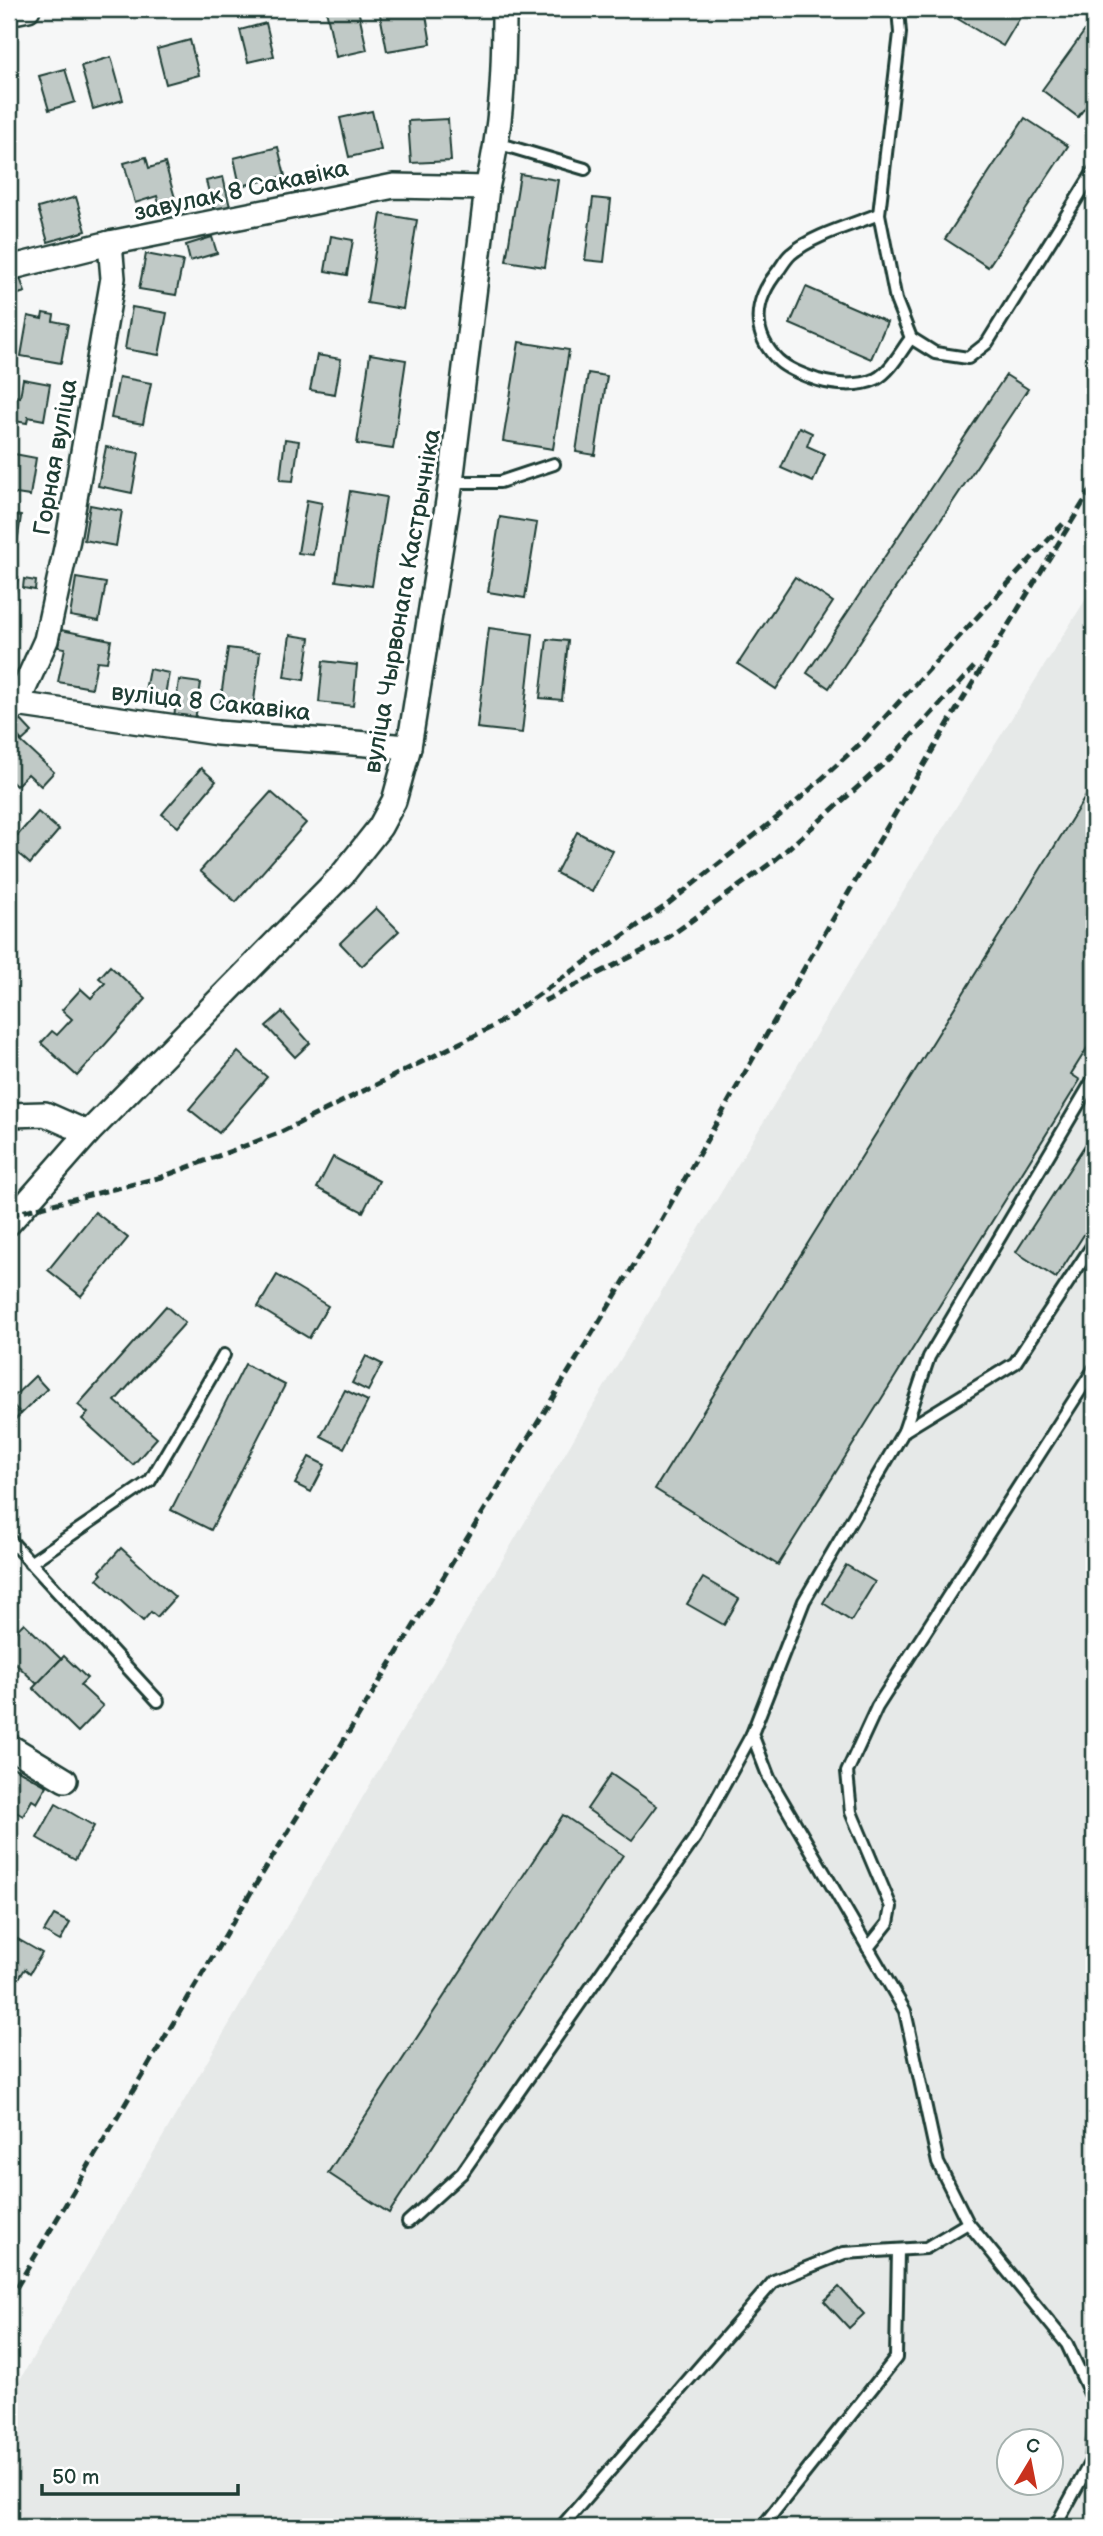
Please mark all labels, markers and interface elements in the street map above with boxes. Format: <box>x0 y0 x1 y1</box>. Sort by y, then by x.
street label: завулак 8 Сакавіка <box>131 154 351 227</box>
street label: Горная вуліца <box>27 377 84 538</box>
street label: вуліца Чырвонага Кастрычніка <box>358 427 447 775</box>
street label: вуліца 8 Сакавіка <box>110 678 312 727</box>
north arrow <box>995 2428 1064 2498</box>
text: С <box>1024 2434 1041 2459</box>
scale bar <box>42 2452 238 2496</box>
text: 50 m <box>52 2465 99 2490</box>

